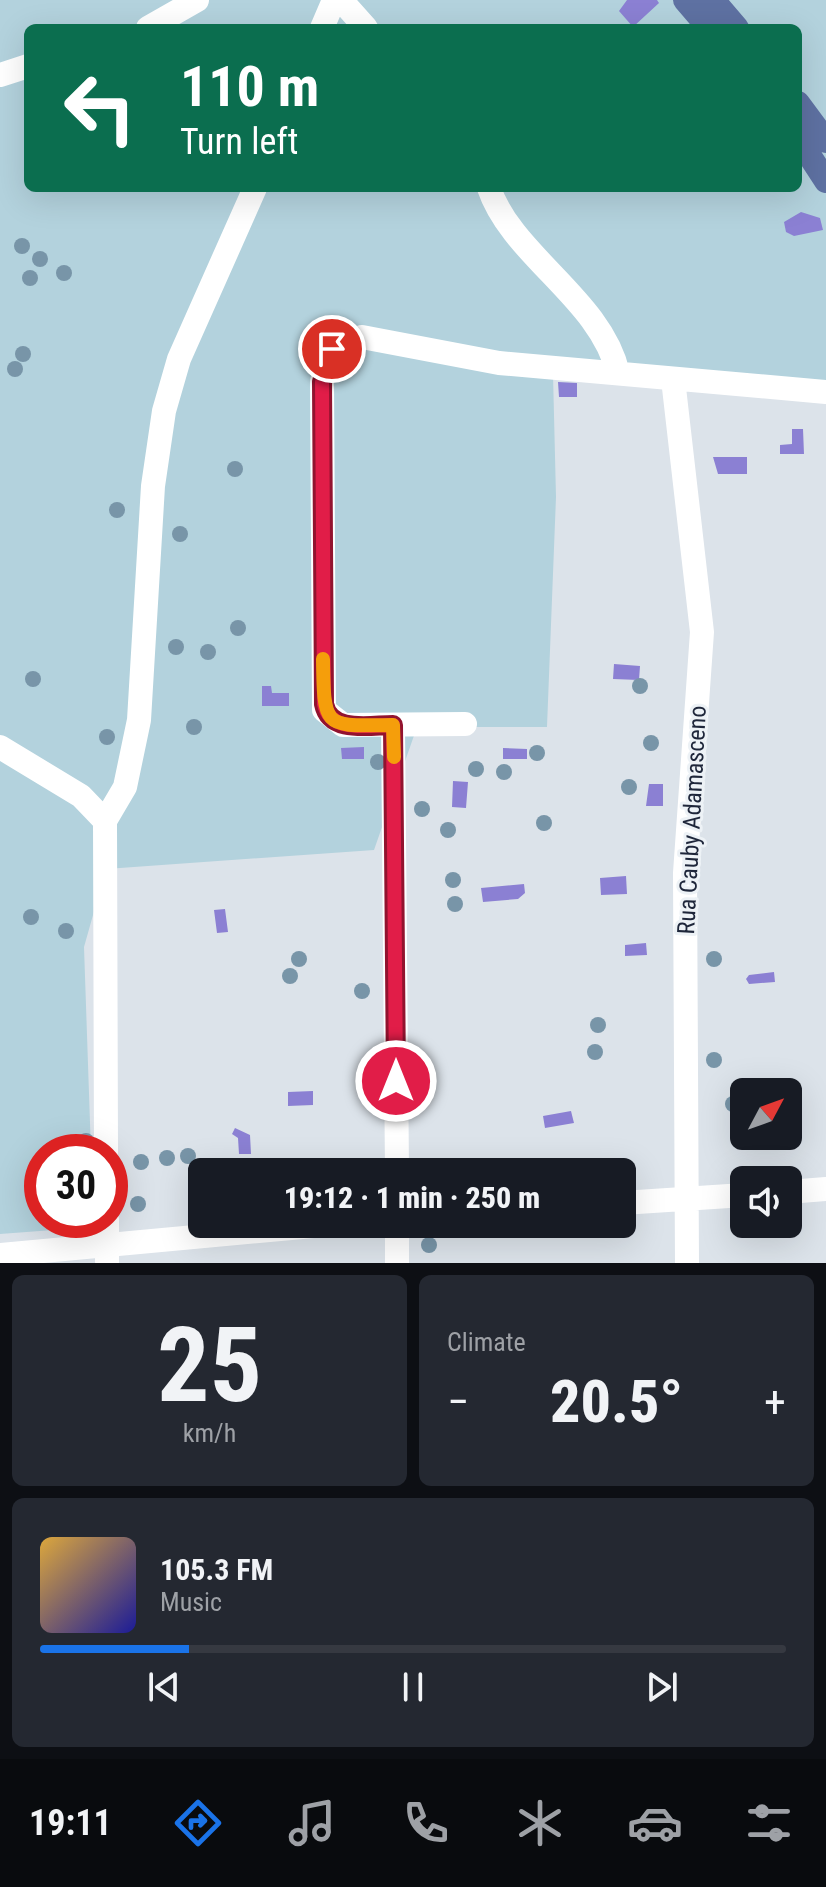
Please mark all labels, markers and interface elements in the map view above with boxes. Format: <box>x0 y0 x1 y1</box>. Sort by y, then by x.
text: 110 m <box>180 54 319 120</box>
icon: left <box>48 56 152 160</box>
text: Turn left <box>180 121 298 163</box>
pin <box>298 315 366 383</box>
icon: arrive <box>310 327 354 371</box>
street label: Rua Cauby Adamasceno <box>672 705 712 935</box>
position arrow <box>354 1039 438 1123</box>
north arrow <box>730 1078 802 1150</box>
map controls <box>730 1078 802 1238</box>
speed limit sign: 30 <box>24 1134 128 1238</box>
button: sound <box>730 1166 802 1238</box>
text: 19:12 · 1 min · 250 m <box>284 1180 540 1215</box>
text: 25 <box>157 1305 262 1426</box>
text: Climate <box>447 1327 526 1357</box>
text: 20.5° <box>550 1366 683 1437</box>
text: − <box>447 1376 469 1428</box>
text: + <box>764 1376 786 1428</box>
text: km/h <box>183 1418 236 1448</box>
text: 105.3 FM <box>160 1552 273 1587</box>
text: Music <box>160 1587 222 1617</box>
icon: previous <box>142 1665 186 1709</box>
icon: pause <box>391 1665 435 1709</box>
icon: next <box>640 1665 684 1709</box>
icon: directions <box>170 1795 226 1851</box>
icon: music <box>284 1795 340 1851</box>
icon: phone <box>398 1795 454 1851</box>
icon: climate <box>512 1795 568 1851</box>
icon: car <box>627 1795 683 1851</box>
icon: filters <box>741 1795 797 1851</box>
text: 19:11 <box>29 1802 112 1844</box>

